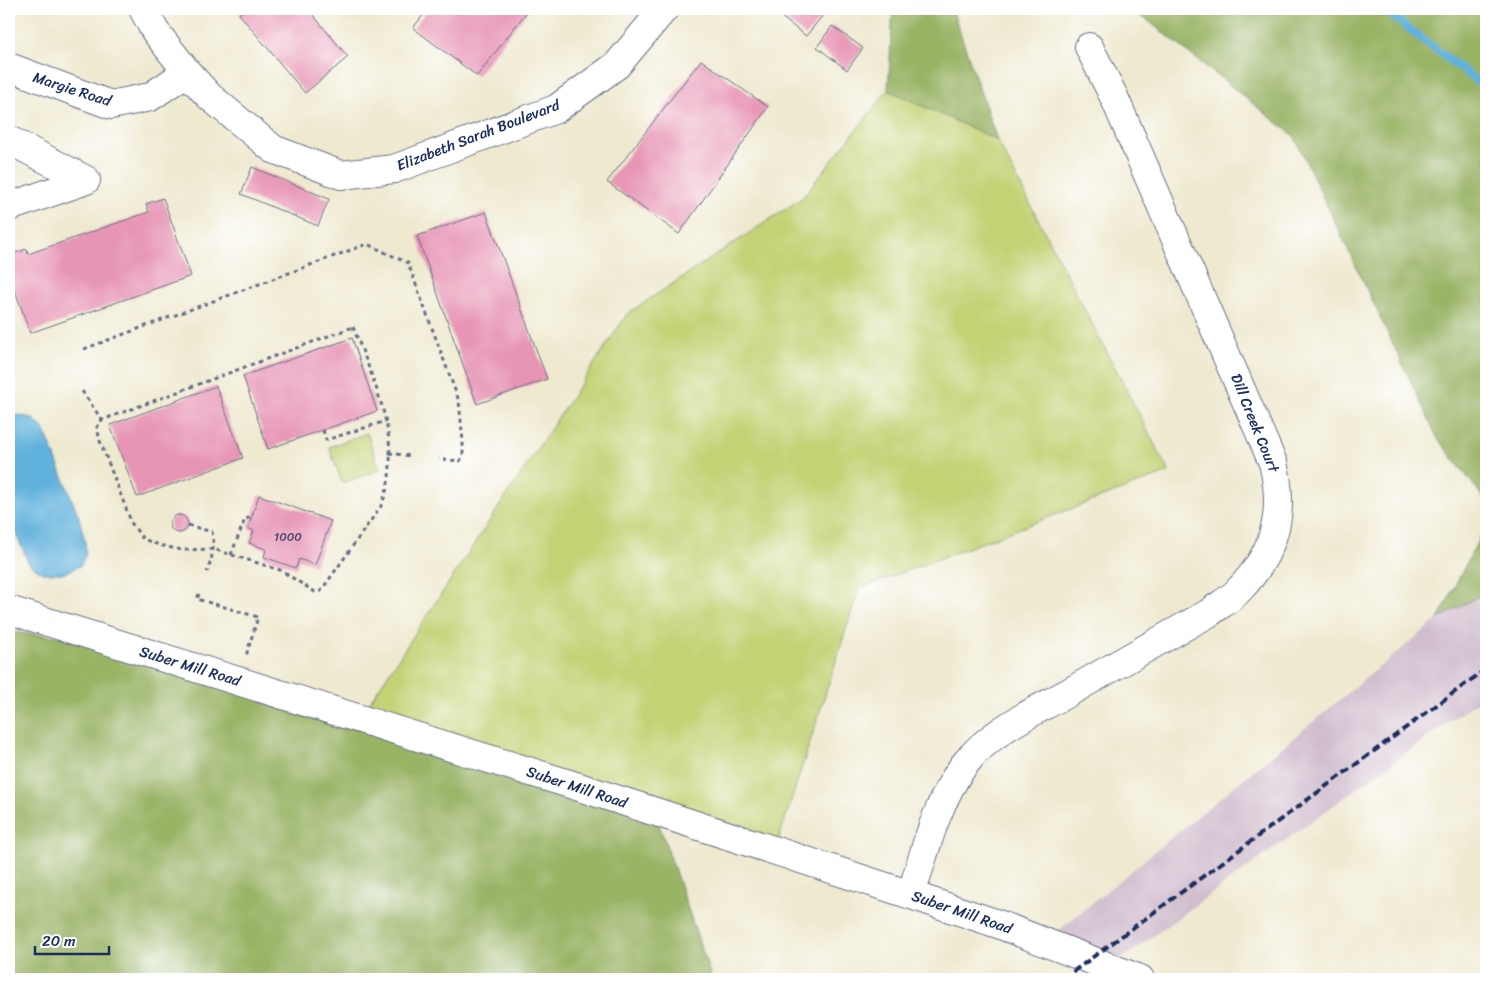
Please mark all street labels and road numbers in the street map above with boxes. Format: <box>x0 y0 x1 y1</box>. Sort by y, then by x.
street label: Margie Road <box>29 64 116 114</box>
street label: Elizabeth Sarah Boulevard <box>393 91 564 178</box>
street label: Dill Creek Court <box>1223 370 1287 477</box>
street label: Suber Mill Road <box>136 638 245 694</box>
street label: Suber Mill Road <box>523 758 632 816</box>
street label: Suber Mill Road <box>908 883 1017 942</box>

